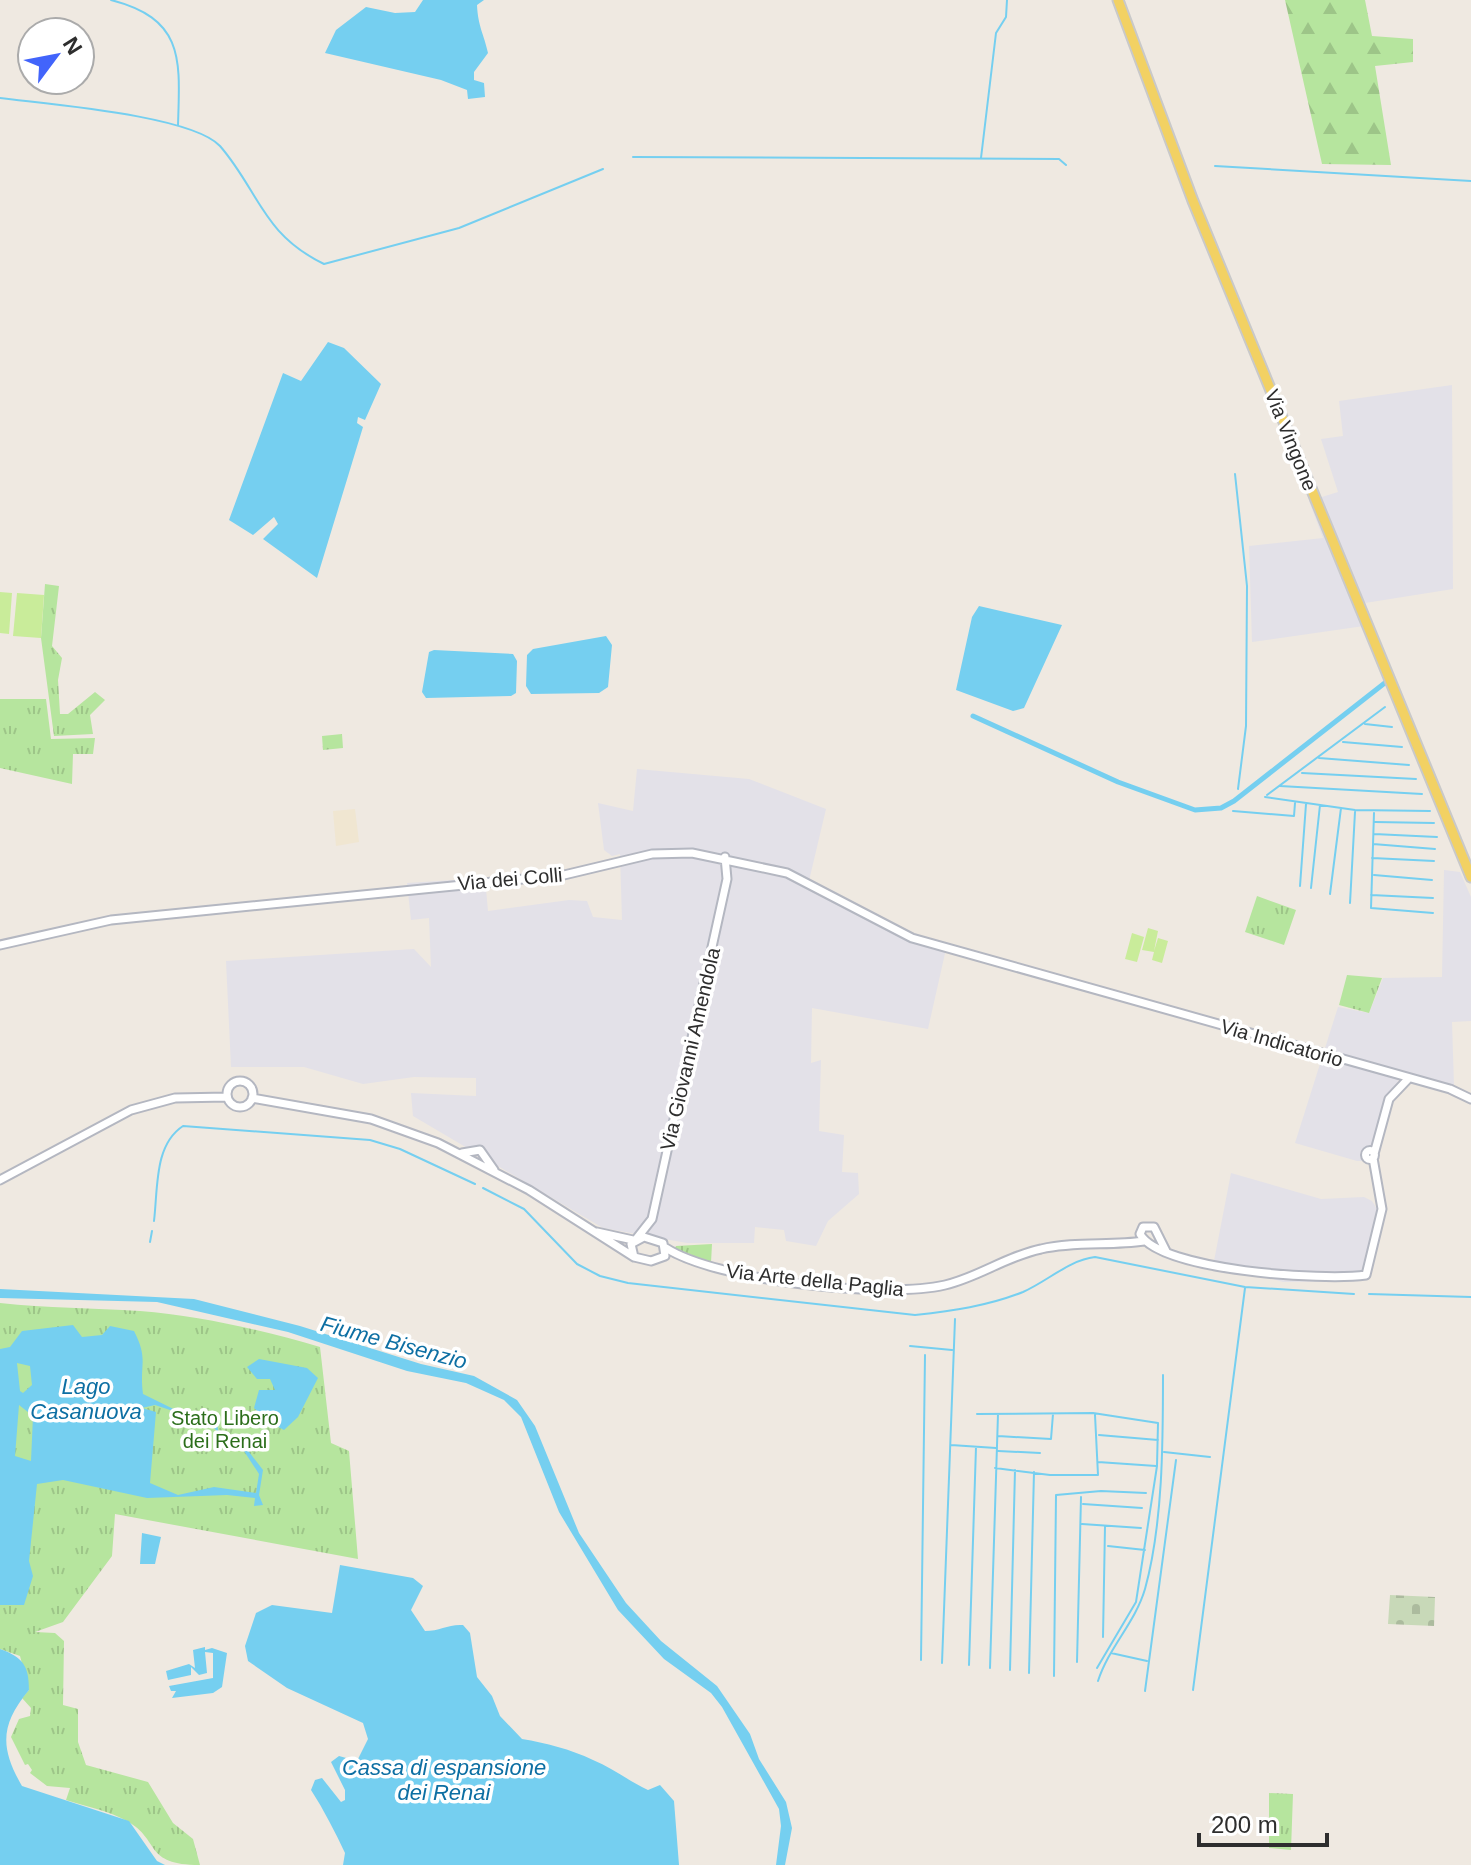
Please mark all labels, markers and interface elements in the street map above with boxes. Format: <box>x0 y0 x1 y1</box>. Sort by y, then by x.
north arrow <box>16 16 96 96</box>
text: N <box>58 32 87 59</box>
street label: Via Vingone <box>1261 386 1321 494</box>
street label: Via dei Colli <box>457 863 563 895</box>
street label: Via Giovanni Amendola <box>656 945 724 1153</box>
street label: Via Indicatorio <box>1218 1015 1346 1071</box>
street label: Via Arte della Paglia <box>725 1260 906 1300</box>
water label: Fiume Bisenzio <box>318 1311 470 1374</box>
water label: Lago Casanuova <box>30 1374 142 1424</box>
park label: Stato Libero dei Renai <box>171 1407 279 1452</box>
water label: Cassa di espansione dei Renai <box>342 1755 546 1805</box>
scale bar <box>1199 1797 1327 1847</box>
text: 200 m <box>1211 1811 1278 1838</box>

